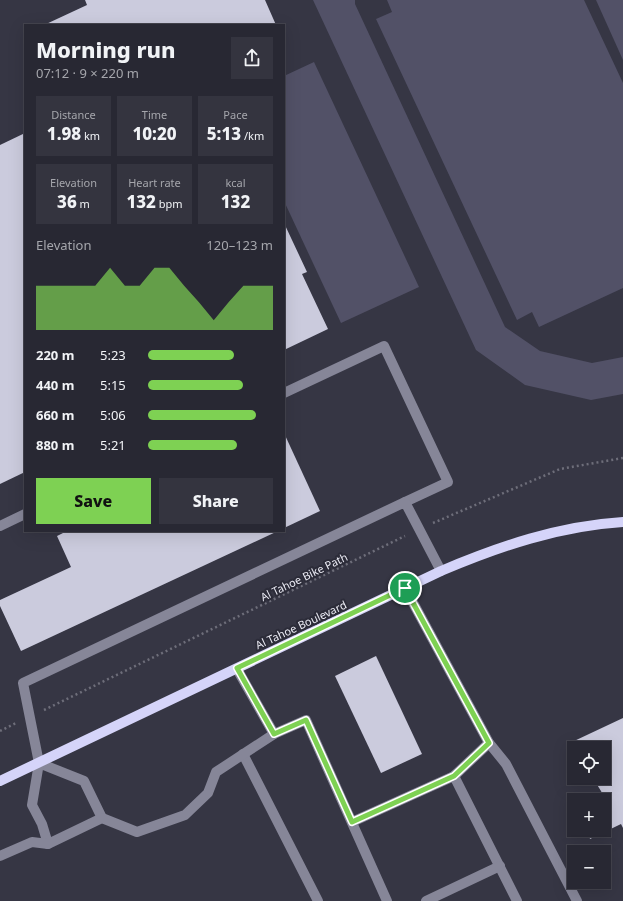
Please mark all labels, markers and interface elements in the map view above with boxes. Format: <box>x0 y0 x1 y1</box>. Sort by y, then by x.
text: Morning run <box>36 34 176 64</box>
button: share <box>231 37 273 79</box>
text: 07:12 · 9 × 220 m <box>36 64 139 82</box>
text: Distance <box>51 107 96 122</box>
text: Time <box>142 107 167 122</box>
text: Pace <box>223 107 248 122</box>
text: 1.98 <box>47 122 81 145</box>
text: 10:20 <box>132 122 177 145</box>
text: 5:13 <box>207 122 241 145</box>
text: km <box>81 128 100 143</box>
text: /km <box>241 128 264 143</box>
text: Elevation <box>50 175 97 190</box>
text: Heart rate <box>128 175 181 190</box>
text: kcal <box>225 175 246 190</box>
text: 36 <box>57 190 77 213</box>
text: 132 <box>126 190 156 213</box>
text: 132 <box>221 190 250 213</box>
text: m <box>77 196 90 211</box>
text: bpm <box>156 196 183 211</box>
text: Elevation <box>36 236 92 254</box>
text: 120–123 m <box>206 236 273 254</box>
text: 220 m <box>36 346 74 364</box>
text: 5:23 <box>100 346 126 364</box>
text: 440 m <box>36 376 74 394</box>
text: 5:15 <box>100 376 126 394</box>
text: 660 m <box>36 406 74 424</box>
text: 5:06 <box>100 406 126 424</box>
text: 880 m <box>36 436 74 454</box>
text: 5:21 <box>100 436 126 454</box>
button: Save <box>36 478 151 524</box>
button: Share <box>159 478 273 524</box>
street label: Al Tahoe Bike Path <box>258 549 350 604</box>
pin <box>388 571 422 605</box>
icon: arrive <box>394 577 416 599</box>
street label: Al Tahoe Boulevard <box>253 597 349 652</box>
map controls <box>567 741 611 889</box>
button: locate <box>567 741 611 785</box>
button: + <box>567 793 611 837</box>
button: − <box>567 845 611 889</box>

